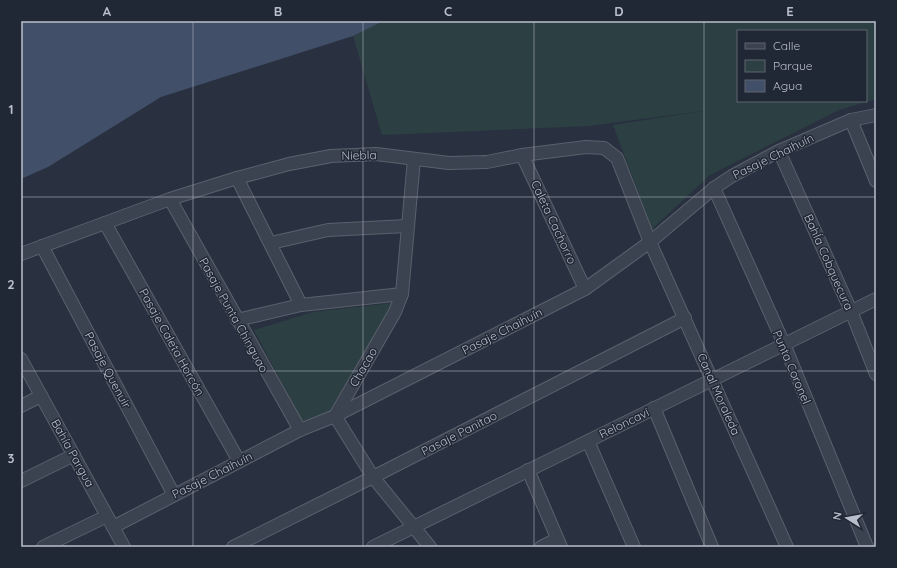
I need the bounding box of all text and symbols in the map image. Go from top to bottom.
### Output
text: A [103,3,112,19]
text: B [274,3,282,19]
text: C [444,3,452,19]
text: D [614,3,624,19]
text: E [786,3,794,19]
legend [737,30,867,102]
text: Calle [773,38,801,53]
text: Parque [773,58,813,73]
text: Agua [773,78,802,93]
text: 1 [8,101,14,117]
street label: Pasaje Chaihuín [730,130,816,182]
street label: Niebla [341,147,377,163]
street label: Caleta Cachorro [528,178,580,266]
street label: BahÍa Cobquecura [801,212,857,312]
street label: Pasaje Punta Chinguao [196,255,272,375]
text: 2 [7,276,15,292]
street label: Pasaje Caleta Horcón [136,286,208,398]
street label: Pasaje Chaihuín [459,304,545,358]
street label: Punta Coronel [770,328,814,406]
street label: Pasaje Quenuir [82,329,135,411]
street label: Chacao [346,345,380,389]
street label: Canal Moraleda [694,351,744,437]
street label: Reloncaví [597,404,652,442]
street label: Pasaje Panitao [419,407,499,459]
street label: Bahía Pargua [48,416,98,490]
street label: Pasaje Chaihuín [169,448,255,502]
text: 3 [8,450,15,466]
north arrow [827,498,867,538]
text: N [830,511,845,521]

